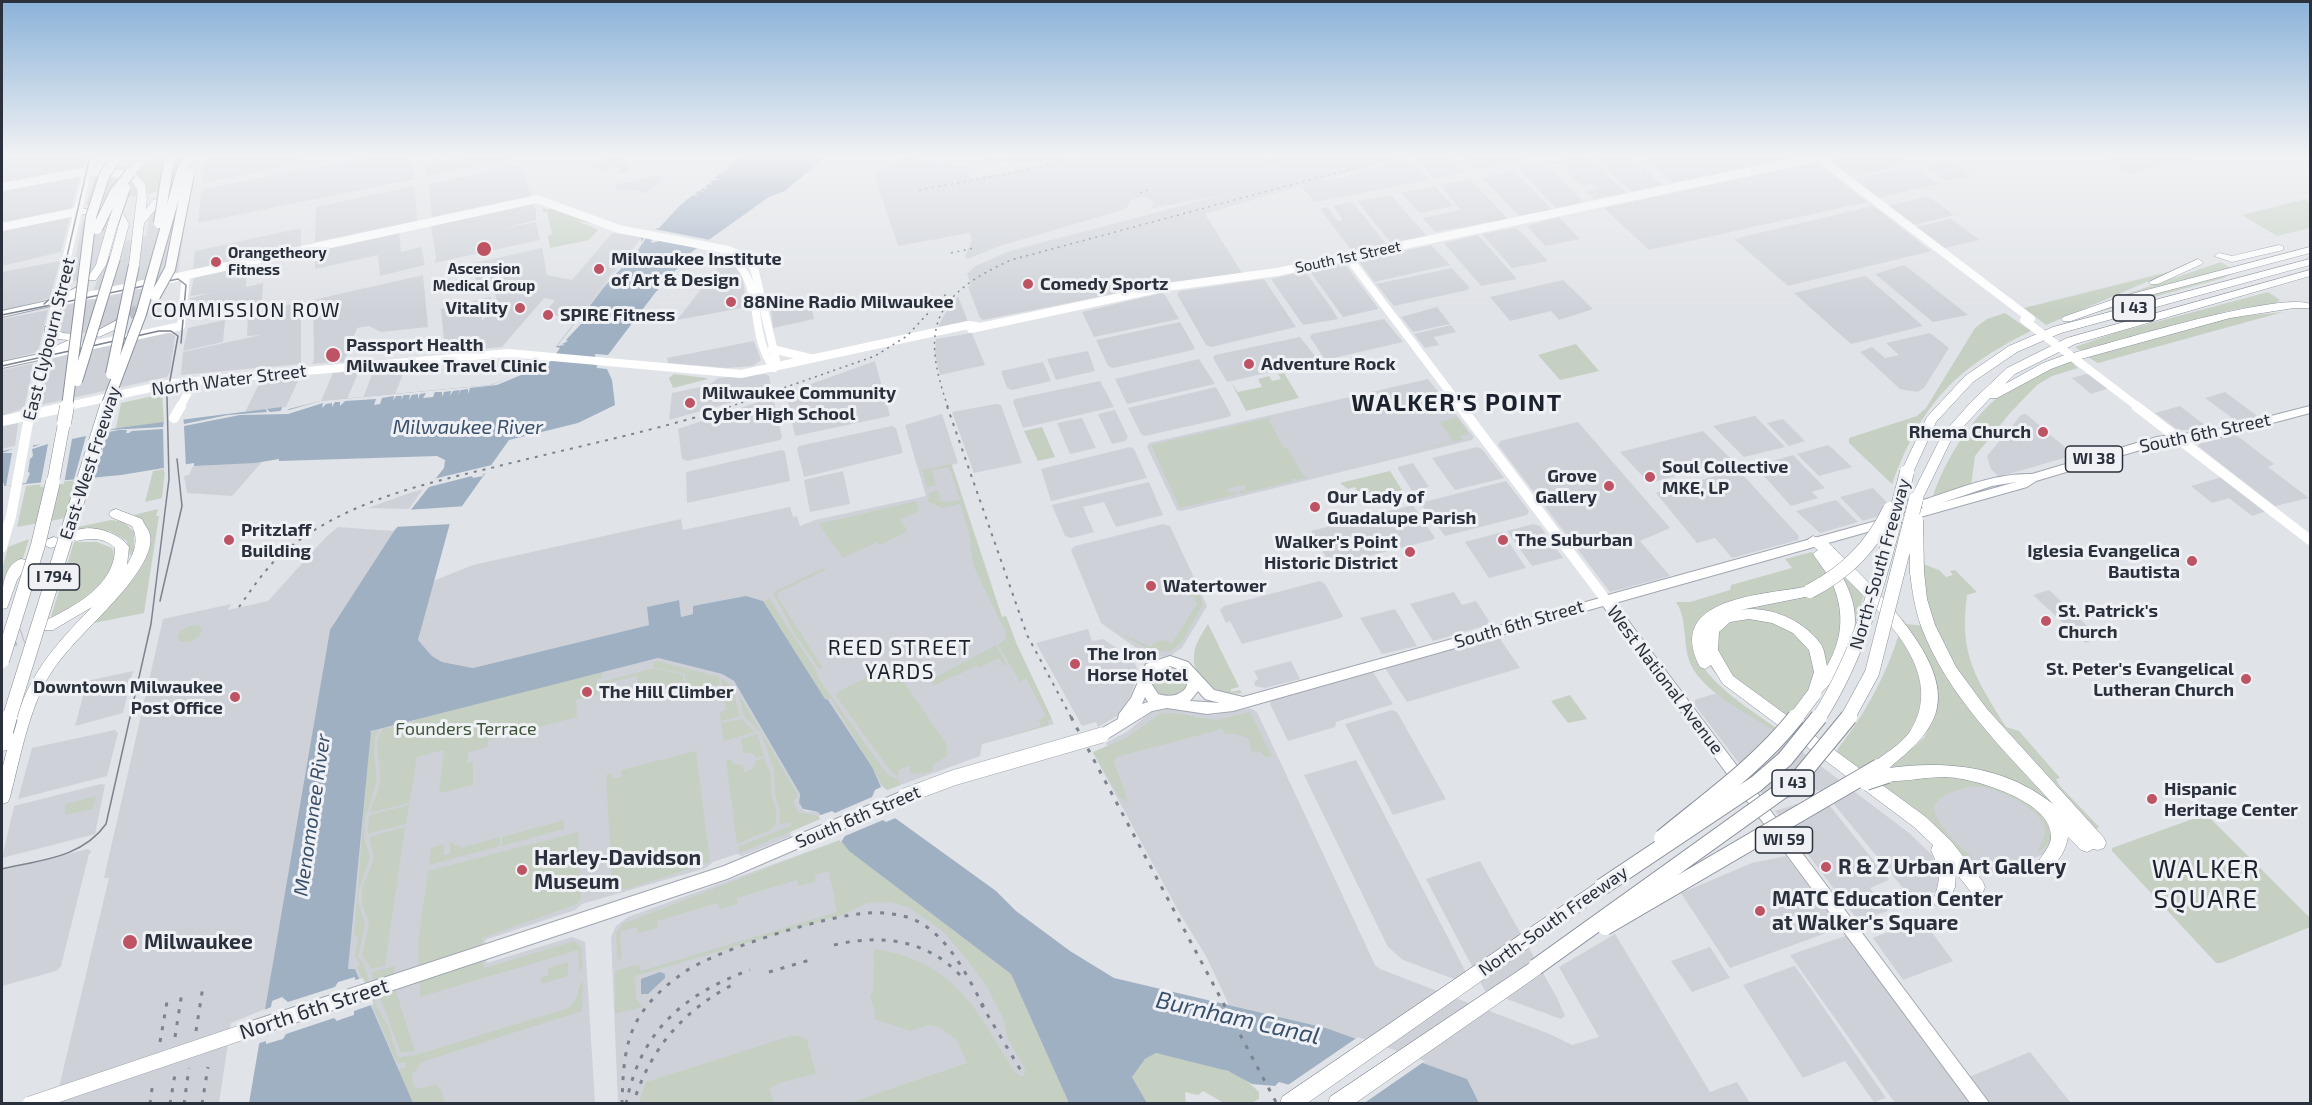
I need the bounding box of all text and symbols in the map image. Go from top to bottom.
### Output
street label: South 1st Street [1294,237,1402,277]
marker: Ascension Medical Group [475,240,493,258]
place label: Orangetheory Fitness [228,244,327,279]
place label: Milwaukee Institute of Art & Design [611,248,782,290]
street label: East Clybourn Street [18,255,80,423]
marker: Orangetheory Fitness [209,255,223,269]
place label: Ascension Medical Group [433,260,535,295]
marker: Milwaukee Institute of Art & Design [592,262,606,276]
place label: Comedy Sportz [1040,273,1169,295]
marker: Comedy Sportz [1021,277,1035,291]
place label: 88Nine Radio Milwaukee [743,291,954,313]
marker: 88Nine Radio Milwaukee [724,295,738,309]
road number: I 43 [2113,295,2155,321]
place label: Vitality [445,297,508,319]
district label: COMMISSION ROW [151,298,341,322]
marker: Vitality [513,301,527,315]
place label: SPIRE Fitness [560,304,675,326]
marker: SPIRE Fitness [541,308,555,322]
place label: Passport Health Milwaukee Travel Clinic [346,334,547,376]
marker: Passport Health Milwaukee Travel Clinic [324,346,342,364]
place label: Adventure Rock [1261,353,1396,375]
marker: Adventure Rock [1242,357,1256,371]
street label: North Water Street [150,360,308,400]
place label: Milwaukee Community Cyber High School [702,382,896,424]
street label: East-West Freeway [55,384,125,542]
district label: WALKER'S POINT [1351,389,1563,417]
marker: Milwaukee Community Cyber High School [683,396,697,410]
street label: South 6th Street [2137,409,2273,457]
water label: Milwaukee River [393,415,543,439]
place label: Rhema Church [1909,421,2031,443]
marker: Rhema Church [2036,425,2050,439]
road number: WI 38 [2066,446,2122,472]
place label: Soul Collective MKE, LP [1662,456,1788,498]
place label: Grove Gallery [1535,465,1597,508]
marker: Soul Collective MKE, LP [1643,470,1657,484]
street label: North-South Freeway [1845,476,1915,652]
marker: Grove Gallery [1602,479,1616,493]
place label: Our Lady of Guadalupe Parish [1327,486,1476,528]
marker: Our Lady of Guadalupe Parish [1308,500,1322,514]
place label: Pritzlaff Building [241,519,311,562]
place label: The Suburban [1515,529,1633,551]
place label: Walker's Point Historic District [1264,531,1398,574]
marker: Pritzlaff Building [222,533,236,547]
marker: The Suburban [1496,533,1510,547]
place label: Iglesia Evangelica Bautista [2027,540,2180,582]
marker: Walker's Point Historic District [1403,545,1417,559]
marker: Iglesia Evangelica Bautista [2185,554,2199,568]
road number: I 794 [28,564,80,590]
place label: Watertower [1163,575,1267,597]
marker: Watertower [1144,579,1158,593]
street label: South 6th Street [1452,595,1586,653]
place label: St. Patrick's Church [2058,600,2158,642]
street label: West National Avenue [1602,601,1728,759]
marker: St. Patrick's Church [2039,614,2053,628]
district label: REED STREET YARDS [828,635,972,685]
place label: The Iron Horse Hotel [1087,643,1188,686]
marker: The Iron Horse Hotel [1068,657,1082,671]
place label: St. Peter's Evangelical Lutheran Church [2046,658,2234,700]
marker: St. Peter's Evangelical Lutheran Church [2239,672,2253,686]
place label: Downtown Milwaukee Post Office [33,676,223,718]
place label: The Hill Climber [599,681,734,703]
marker: The Hill Climber [580,685,594,699]
marker: Downtown Milwaukee Post Office [228,690,242,704]
park label: Founders Terrace [395,718,537,740]
water label: Menomonee River [289,732,335,898]
road number: I 43 [1772,770,1814,796]
place label: Hispanic Heritage Center [2164,778,2298,820]
street label: South 6th Street [792,781,924,853]
marker: Hispanic Heritage Center [2145,792,2159,806]
road number: WI 59 [1756,827,1812,853]
place label: Harley-Davidson Museum [534,845,701,895]
district label: WALKER SQUARE [2152,853,2260,915]
place label: R & Z Urban Art Gallery [1838,854,2066,880]
marker: R & Z Urban Art Gallery [1819,860,1833,874]
street label: North-South Freeway [1474,861,1632,981]
marker: Harley-Davidson Museum [515,863,529,877]
place label: MATC Education Center at Walker's Square [1772,886,2003,936]
marker: MATC Education Center at Walker's Square [1753,904,1767,918]
place label: Milwaukee [144,929,253,955]
marker: Milwaukee [121,933,139,951]
street label: North 6th Street [236,973,392,1045]
water label: Burnham Canal [1153,985,1323,1051]

